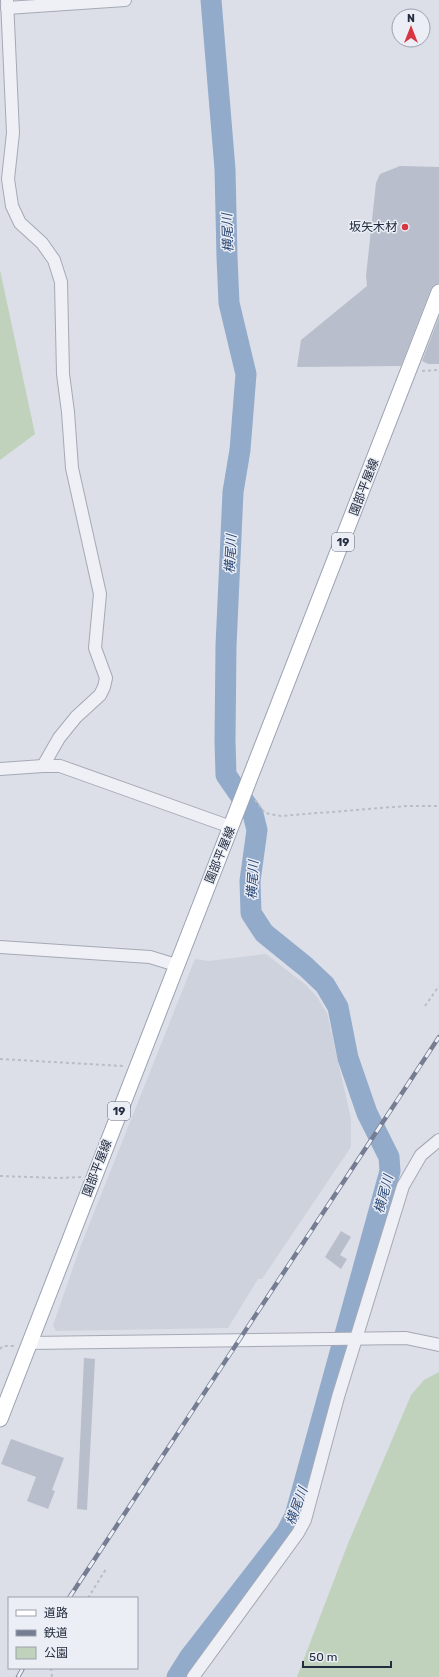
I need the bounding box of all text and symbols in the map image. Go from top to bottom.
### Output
north arrow [391,8,431,48]
text: N [407,12,415,25]
water label: 横尾川 [219,211,236,253]
place label: 坂矢木材 [349,220,397,234]
marker: 坂矢木材 [400,222,410,232]
street label: 園部平屋線 [347,456,381,518]
water label: 横尾川 [222,532,239,574]
road number: 19 [332,533,354,551]
street label: 園部平屋線 [202,825,238,885]
water label: 横尾川 [244,858,261,900]
road number: 19 [108,1102,130,1120]
street label: 園部平屋線 [80,1137,114,1199]
water label: 横尾川 [371,1171,396,1215]
water label: 横尾川 [283,1483,311,1527]
legend [8,1597,138,1669]
text: 道路 [44,1606,68,1620]
text: 鉄道 [44,1626,68,1640]
scale bar [303,1643,391,1669]
text: 公園 [44,1646,68,1660]
text: 50 m [309,1650,337,1664]

